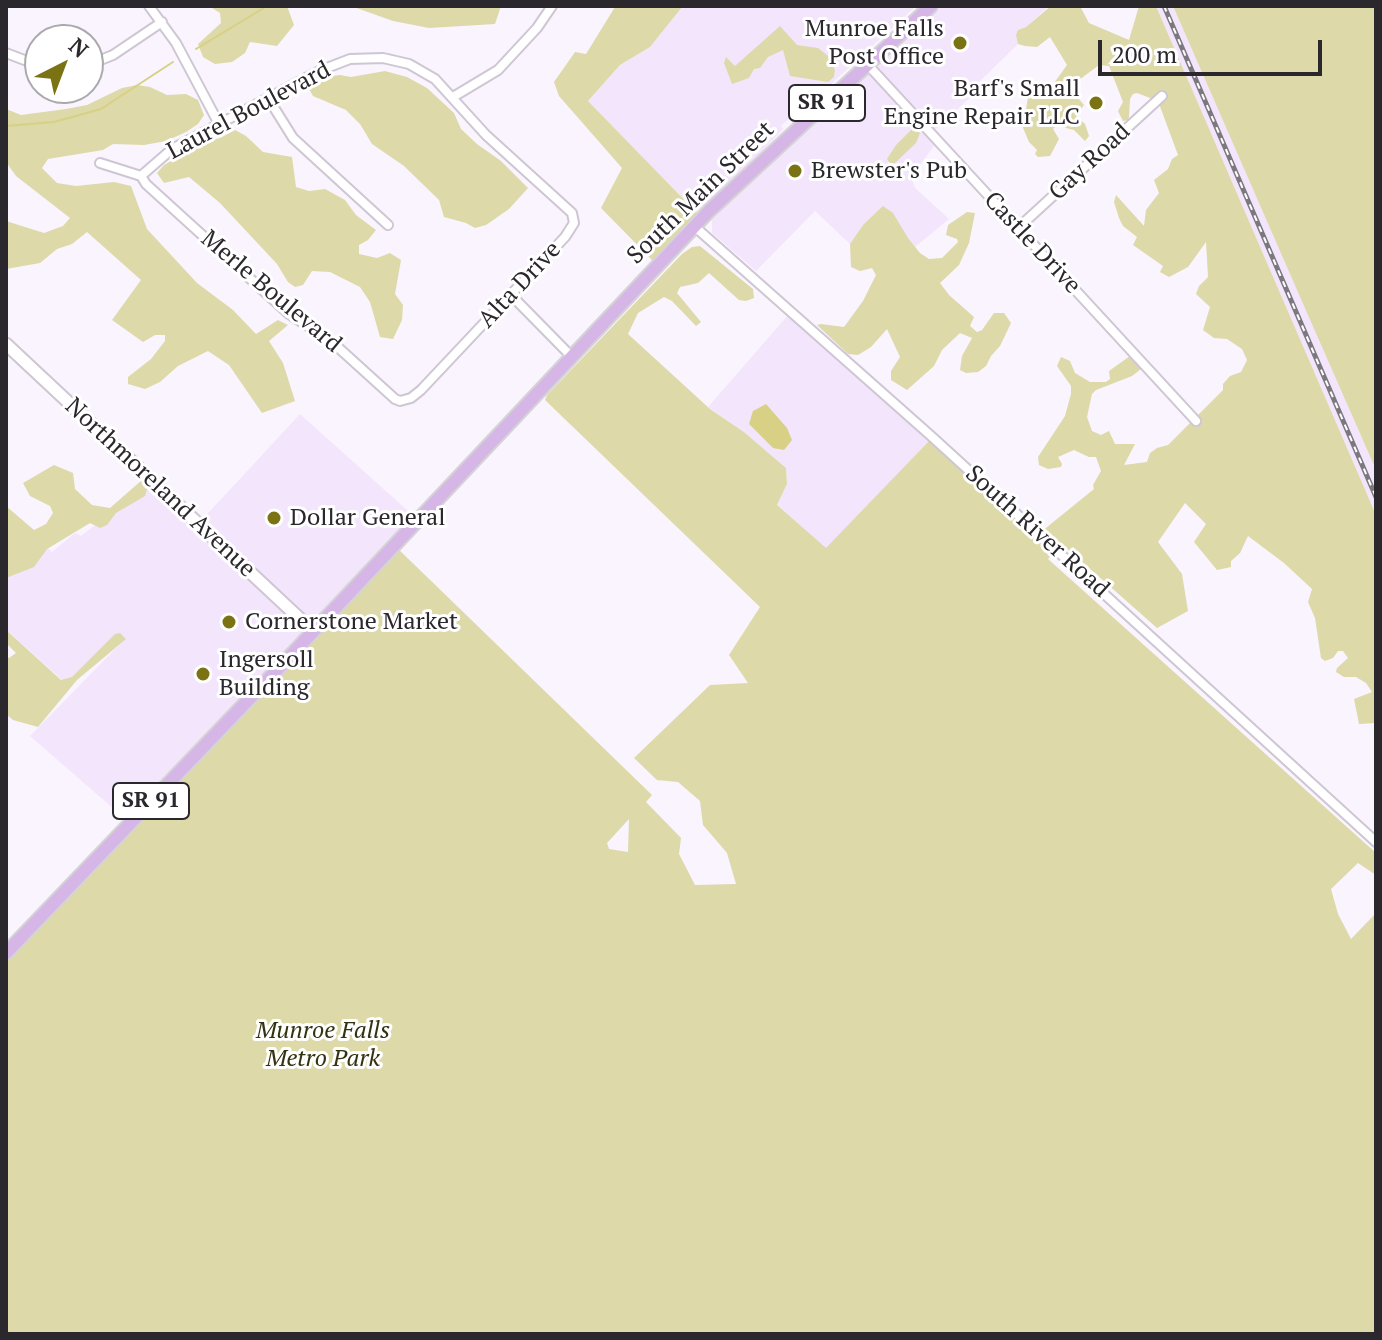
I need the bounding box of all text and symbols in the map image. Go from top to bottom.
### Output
place label: Munroe Falls Post Office [805,15,944,71]
north arrow [24,24,104,104]
scale bar [1102,24,1326,74]
text: N [63,31,95,64]
marker: Munroe Falls Post Office [951,34,969,52]
text: 200 m [1112,38,1177,70]
street label: Laurel Boulevard [162,56,336,166]
place label: Barf's Small Engine Repair LLC [884,75,1080,131]
road number: SR 91 [789,85,865,121]
marker: Barf's Small Engine Repair LLC [1087,94,1105,112]
street label: South Main Street [622,116,780,270]
street label: Gay Road [1044,117,1136,207]
place label: Brewster's Pub [811,157,967,185]
marker: Brewster's Pub [786,162,804,180]
street label: Castle Drive [977,186,1087,300]
street label: Merle Boulevard [195,225,347,359]
street label: Alta Drive [473,236,567,334]
street label: Northmoreland Avenue [59,392,261,584]
street label: South River Road [959,460,1115,604]
place label: Dollar General [290,504,445,532]
marker: Dollar General [265,509,283,527]
place label: Cornerstone Market [245,608,458,636]
marker: Cornerstone Market [220,613,238,631]
place label: Ingersoll Building [219,646,314,702]
marker: Ingersoll Building [194,665,212,683]
road number: SR 91 [113,783,189,819]
park label: Munroe Falls Metro Park [256,1017,390,1073]

